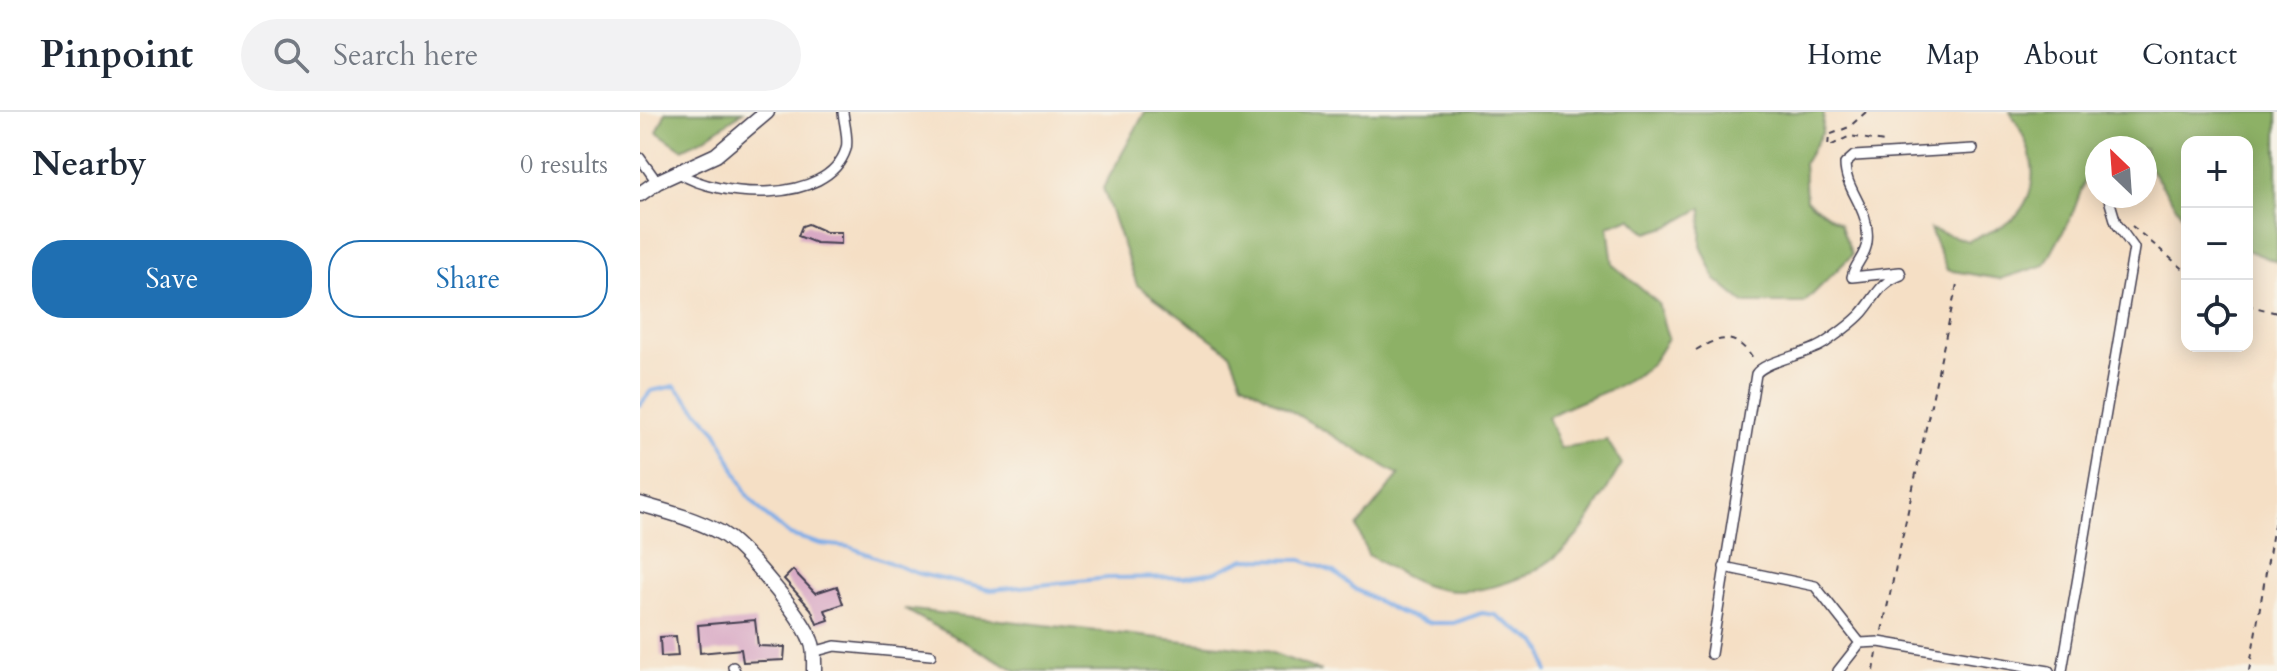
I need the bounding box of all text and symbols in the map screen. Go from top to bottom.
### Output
search box [241,19,801,91]
text: Pinpoint [40,29,193,81]
icon: search [269,33,313,77]
text: Search here [333,35,478,76]
text: Home [1807,36,1882,74]
text: Map [1926,36,1980,74]
text: About [2024,36,2098,74]
text: Contact [2142,36,2237,74]
north arrow [2085,136,2157,208]
map controls [2181,136,2253,352]
button: + [2181,136,2253,208]
text: Nearby [32,141,147,187]
text: 0 results [520,147,608,182]
button: − [2181,208,2253,280]
button: Save [32,240,312,318]
button: Share [328,240,608,318]
button: locate [2181,280,2253,352]

